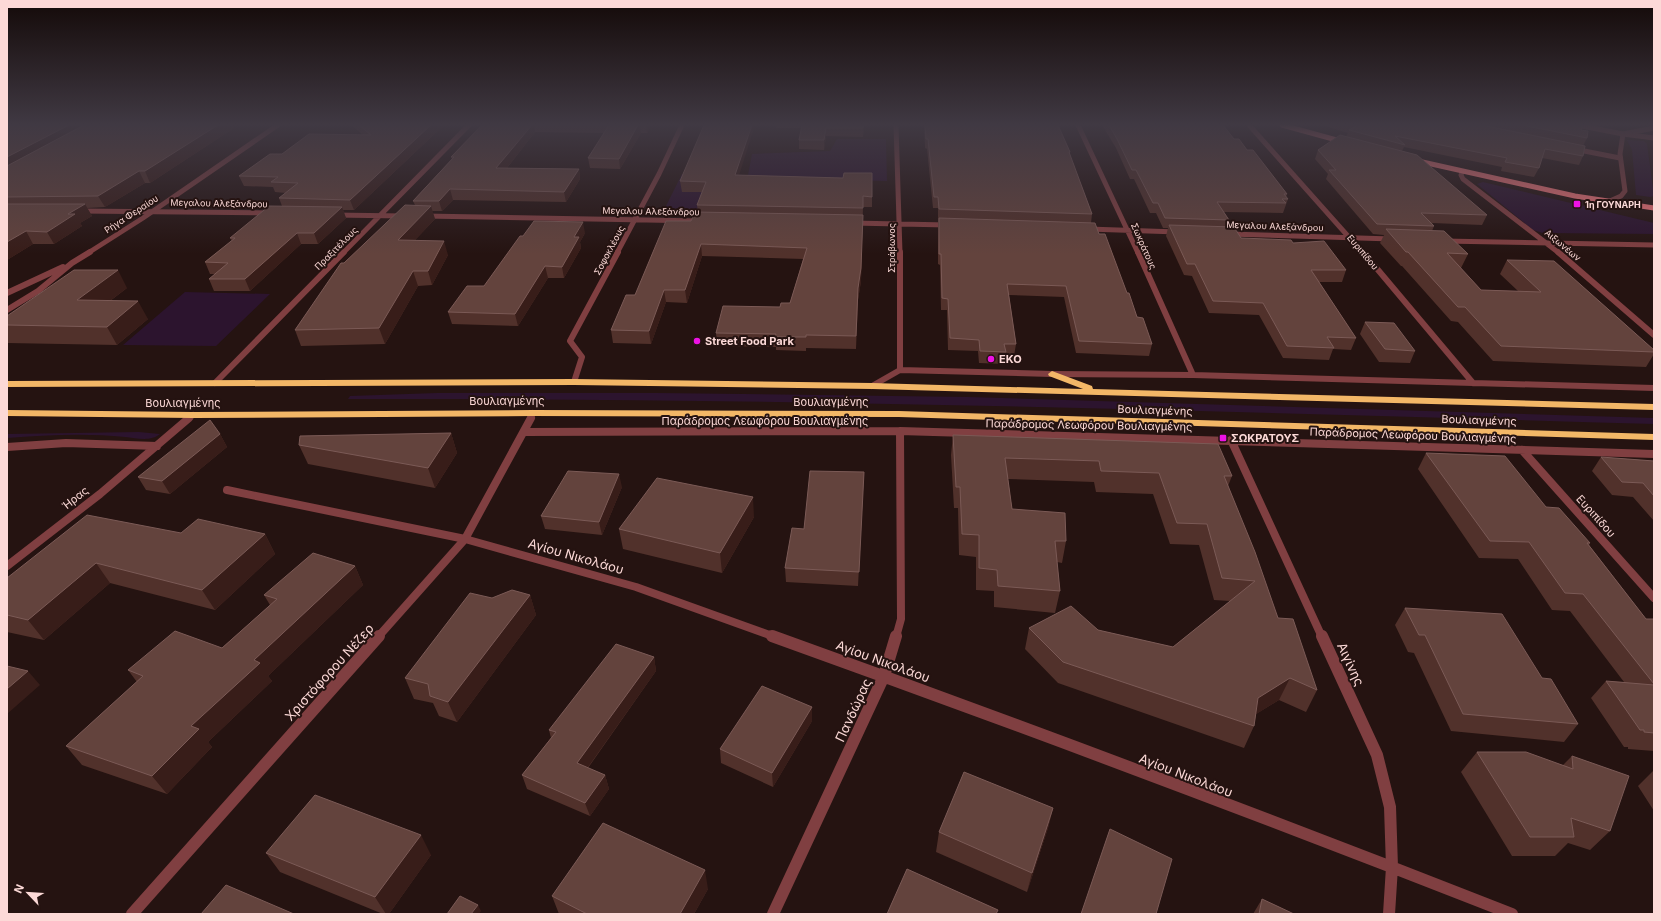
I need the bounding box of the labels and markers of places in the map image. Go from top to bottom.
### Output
marker: 1η ΓΟΥΝΑΡΗ [1572,199,1582,209]
place label: 1η ΓΟΥΝΑΡΗ [1585,199,1641,210]
place label: Street Food Park [705,334,794,348]
marker: Street Food Park [692,336,702,346]
place label: EKO [999,352,1022,366]
marker: EKO [986,354,996,364]
place label: ΣΩΚΡΑΤΟΥΣ [1231,431,1300,445]
marker: ΣΩΚΡΑΤΟΥΣ [1218,433,1228,443]

